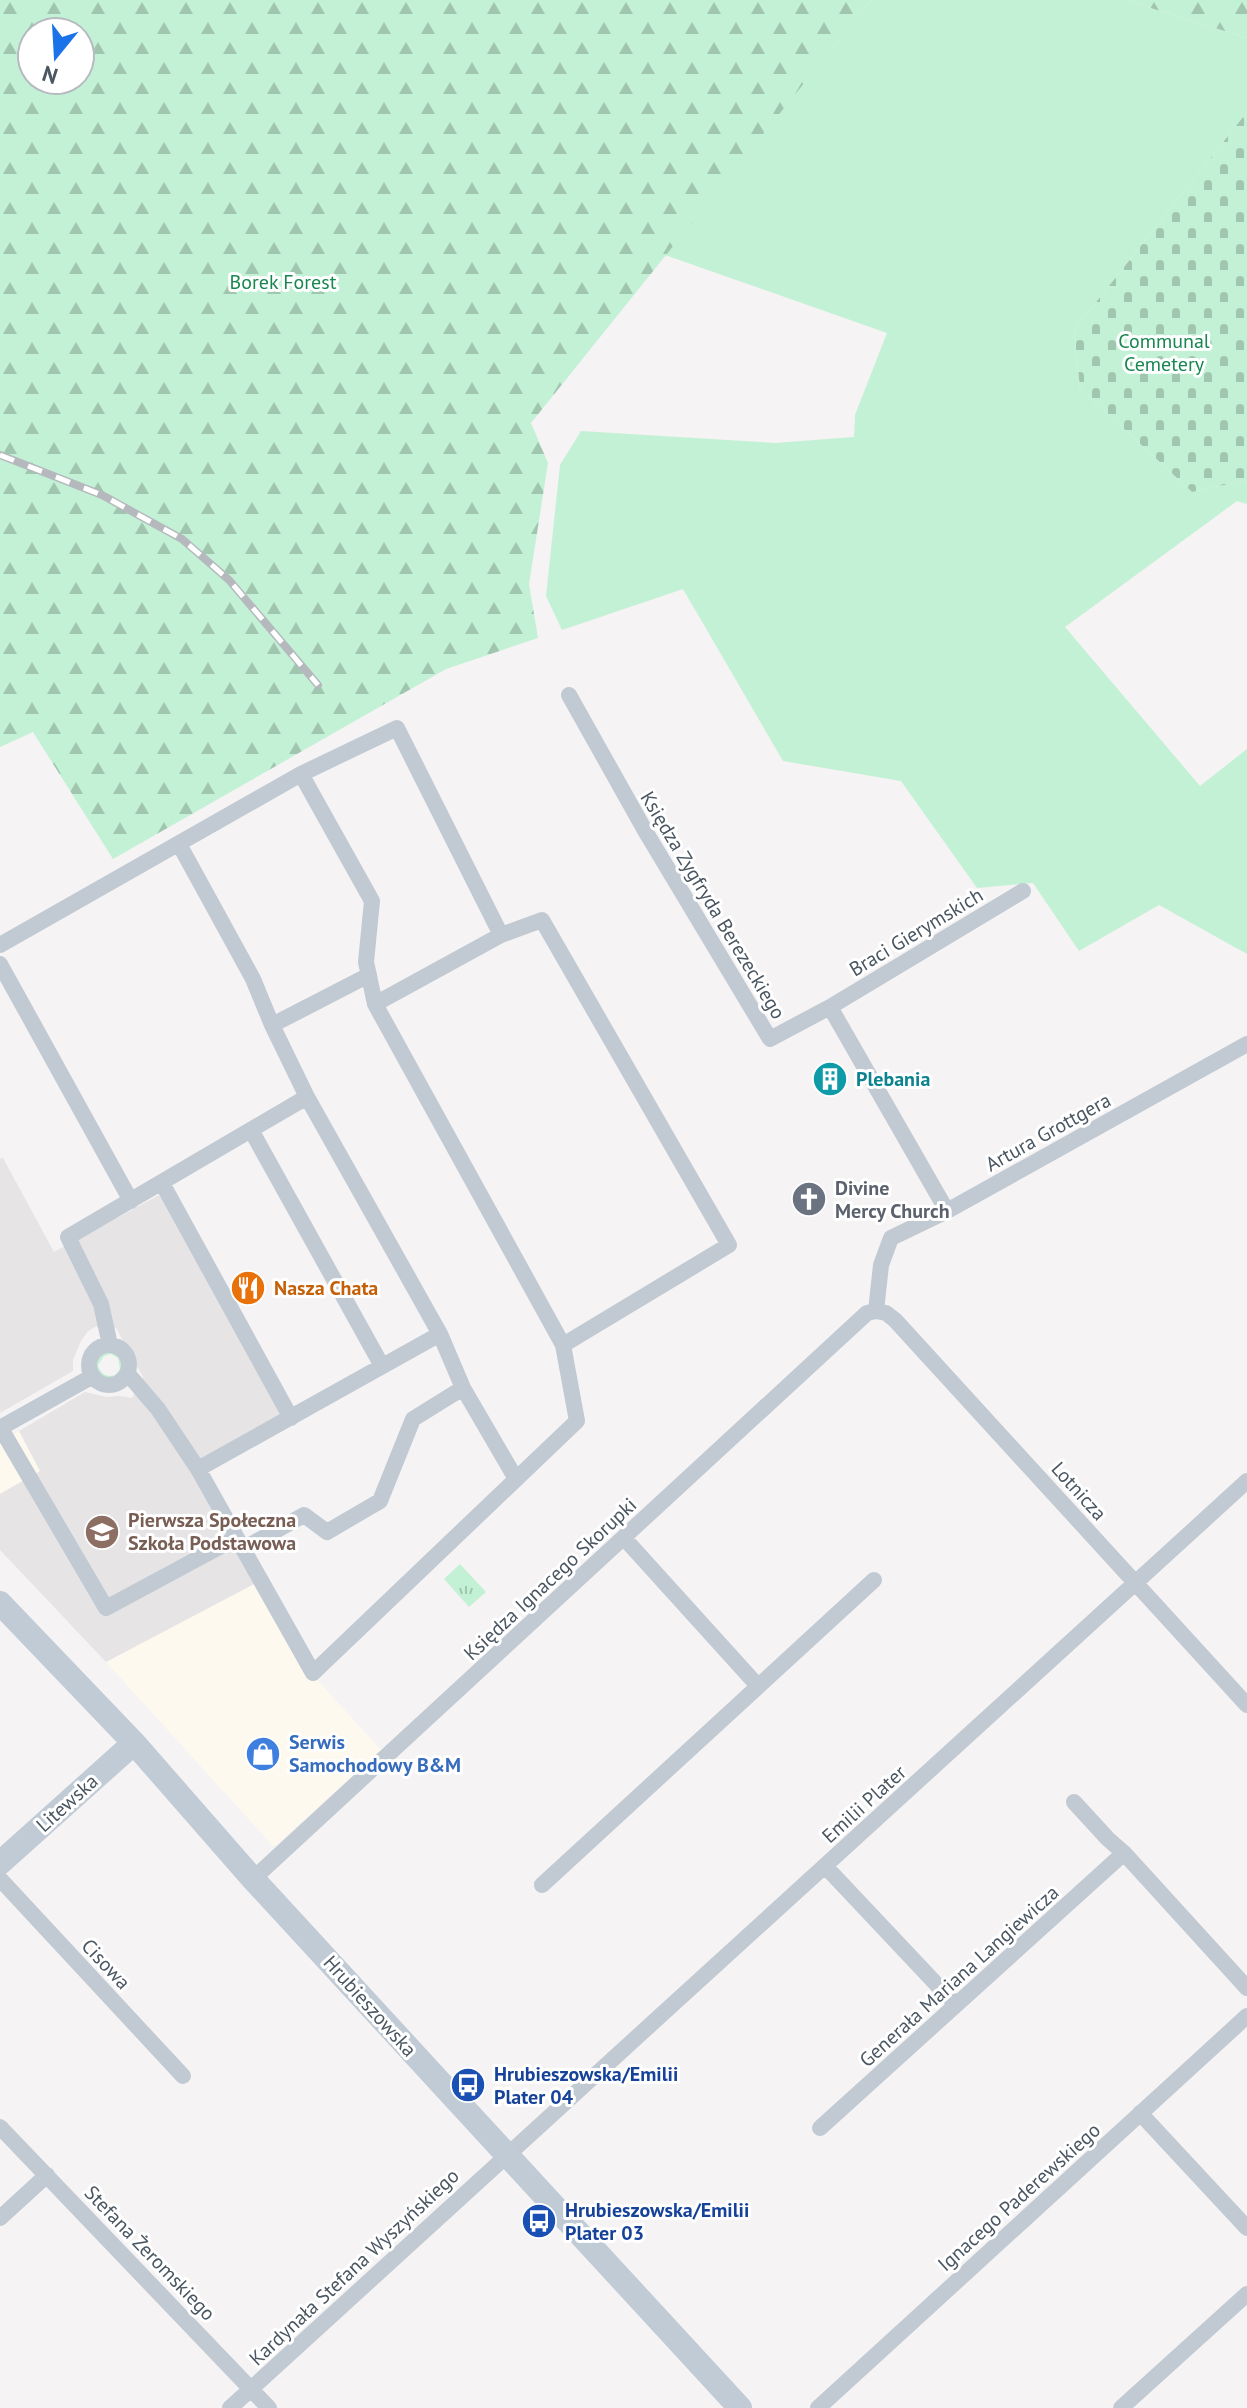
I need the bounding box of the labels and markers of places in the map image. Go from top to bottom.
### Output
building icon: Plebania [811,1060,849,1098]
place label: Plebania [856,1066,930,1092]
place label: Divine Mercy Church [835,1175,950,1224]
church icon: Divine Mercy Church [790,1180,828,1218]
restaurant icon: Nasza Chata [229,1269,267,1307]
place label: Nasza Chata [274,1275,378,1301]
place label: Pierwsza Społeczna Szkoła Podstawowa [128,1507,296,1556]
school or university icon: Pierwsza Społeczna Szkoła Podstawowa [83,1513,121,1551]
place label: Serwis Samochodowy B&M [289,1729,461,1778]
shop icon: Serwis Samochodowy B&M [244,1735,282,1773]
place label: Hrubieszowska/Emilii Plater 04 [494,2061,678,2110]
bus stop icon: Hrubieszowska/Emilii Plater 04 [449,2066,487,2104]
place label: Hrubieszowska/Emilii Plater 03 [565,2197,749,2246]
bus stop icon: Hrubieszowska/Emilii Plater 03 [520,2202,558,2240]

